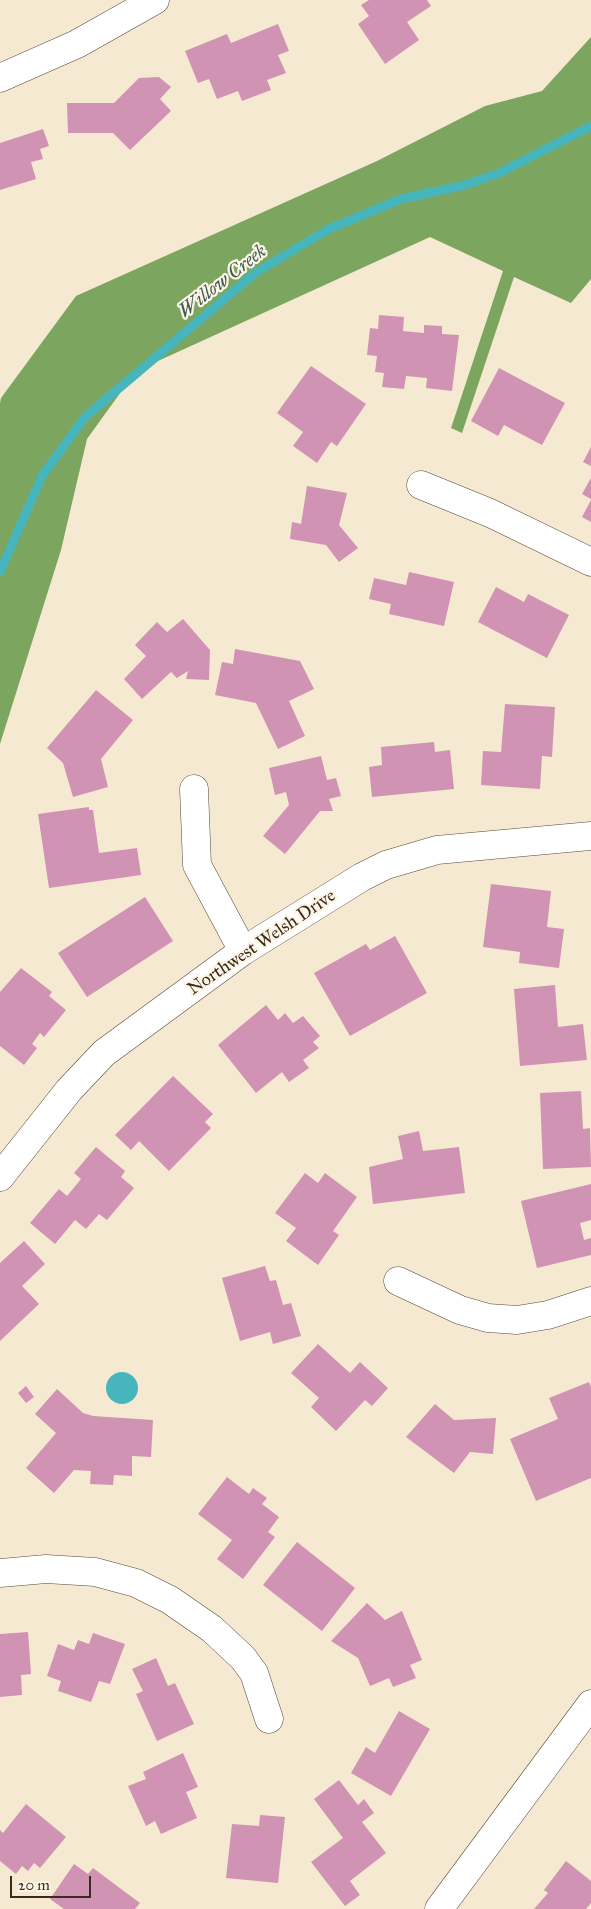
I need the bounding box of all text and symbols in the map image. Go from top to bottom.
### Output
water label: Willow Creek [175,241,271,323]
street label: Northwest Welsh Drive [184,885,340,1001]
scale bar [12,1866,94,1898]
text: 20 m [18,1876,50,1894]

